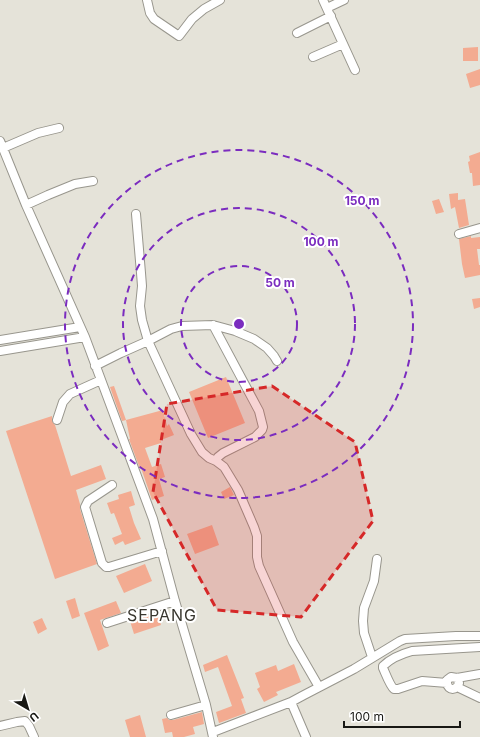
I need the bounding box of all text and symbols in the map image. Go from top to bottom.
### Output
text: 150 m [345,193,379,208]
text: 100 m [303,234,339,249]
text: 50 m [265,275,295,290]
centre of rings [232,317,246,331]
district label: SEPANG [127,605,197,625]
north arrow [8,689,48,729]
scale bar [344,703,460,729]
text: U [27,709,42,725]
text: 100 m [350,709,384,724]

